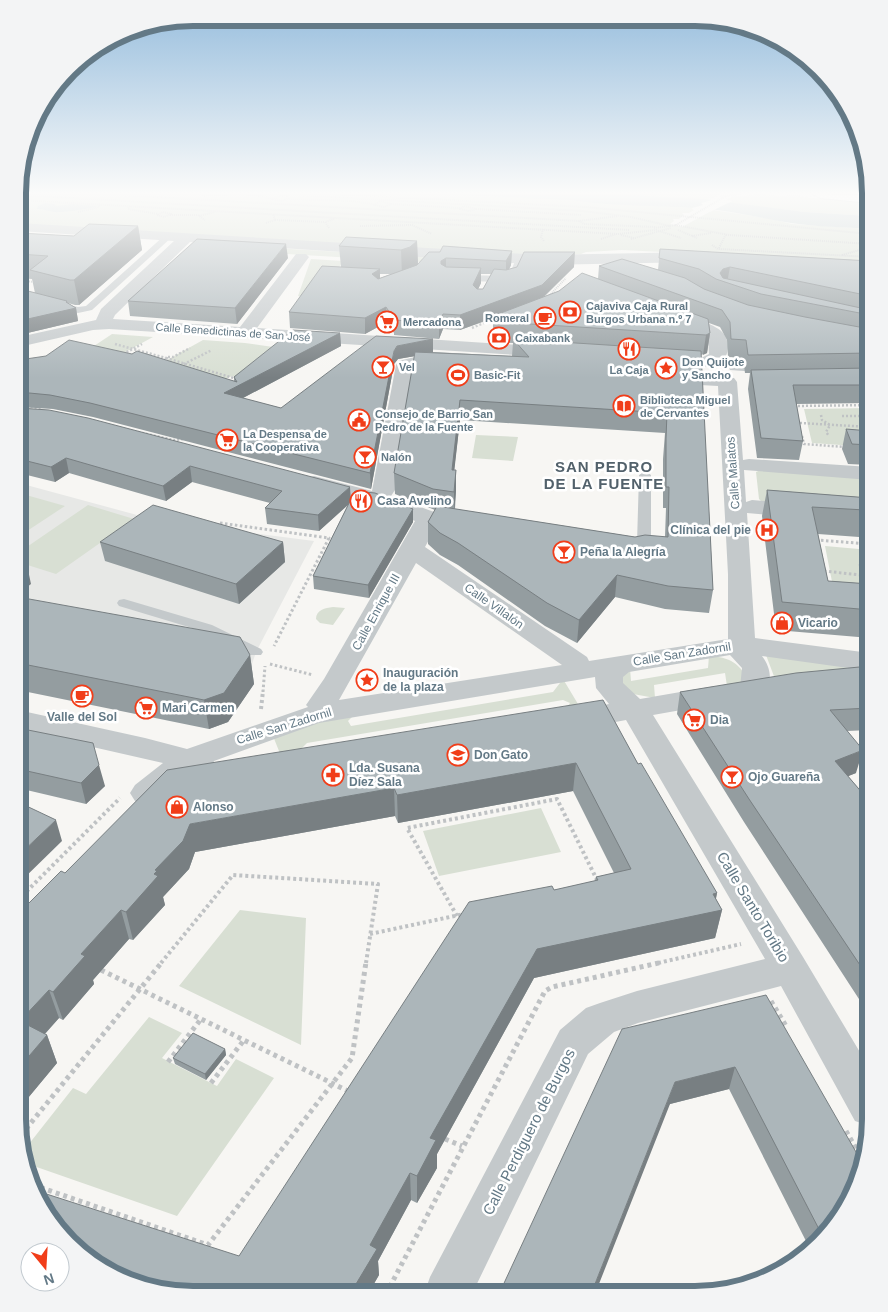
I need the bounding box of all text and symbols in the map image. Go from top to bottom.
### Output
bank icon: Cajaviva Caja Rural Burgos Urbana n.º 7 [558,300,582,324]
place label: Cajaviva Caja Rural Burgos Urbana n.º 7 [586,300,691,325]
cafe icon: Romeral [533,306,557,330]
supermarket icon: Mercadona [375,310,399,334]
place label: Romeral [485,312,529,324]
place label: Mercadona [403,316,462,328]
street label: Calle Benedictinas de San José [155,321,311,343]
bank icon: Caixabank [487,326,511,350]
place label: Caixabank [515,332,571,344]
restaurant icon: La Caja [617,337,641,361]
bar icon: Vel [371,355,395,379]
place icon: Don Quijote y Sancho [654,356,678,380]
place label: Don Quijote y Sancho [682,356,744,381]
place label: Vel [399,361,415,373]
sports icon: Basic-Fit [446,363,470,387]
place label: La Caja [609,364,649,376]
place label: Basic-Fit [474,369,521,381]
library icon: Biblioteca Miguel de Cervantes [612,394,636,418]
place label: Biblioteca Miguel de Cervantes [640,394,730,419]
public building icon: Consejo de Barrio San Pedro de la Fuente [347,408,371,432]
place label: Consejo de Barrio San Pedro de la Fuente [375,408,493,433]
supermarket icon: La Despensa de la Cooperativa [215,428,239,452]
place label: La Despensa de la Cooperativa [243,428,327,453]
street label: Calle Malatos [723,436,743,510]
bar icon: Nalón [353,445,377,469]
place label: Nalón [381,451,412,463]
district label: SAN PEDRO DE LA FUENTE [544,458,664,492]
restaurant icon: Casa Avelino [349,489,373,513]
place label: Casa Avelino [377,494,451,508]
hospital icon: Clínica del pie [755,518,779,542]
place label: Clínica del pie [670,523,751,537]
bar icon: Peña la Alegría [552,540,576,564]
place label: Peña la Alegría [580,545,666,559]
street label: Calle Enrique III [349,571,403,653]
street label: Calle Villalón [462,580,526,632]
shop icon: Vicario [770,611,794,635]
place label: Vicario [798,616,838,630]
street label: Calle San Zadornil [632,639,732,669]
place label: Inauguración de la plaza [383,666,458,694]
place icon: Inauguración de la plaza [355,668,379,692]
cafe icon: Valle del Sol [70,684,94,708]
supermarket icon: Mari Carmen [134,696,158,720]
place label: Mari Carmen [162,701,235,715]
street label: Calle San Zadornil [235,705,333,747]
supermarket icon: Dia [682,708,706,732]
place label: Valle del Sol [47,710,117,724]
place label: Dia [710,713,729,727]
school or university icon: Don Gato [446,743,470,767]
place label: Don Gato [474,748,528,762]
place label: Lda. Susana Díez Sala [349,761,420,789]
pharmacy icon: Lda. Susana Díez Sala [321,763,345,787]
bar icon: Ojo Guareña [720,765,744,789]
place label: Ojo Guareña [748,770,820,784]
shop icon: Alonso [165,795,189,819]
place label: Alonso [193,800,234,814]
street label: Calle Santo Toribio [714,849,793,965]
street label: Calle Perdiguero de Burgos [479,1046,578,1218]
north arrow [20,1242,70,1292]
text: N [42,1270,56,1289]

